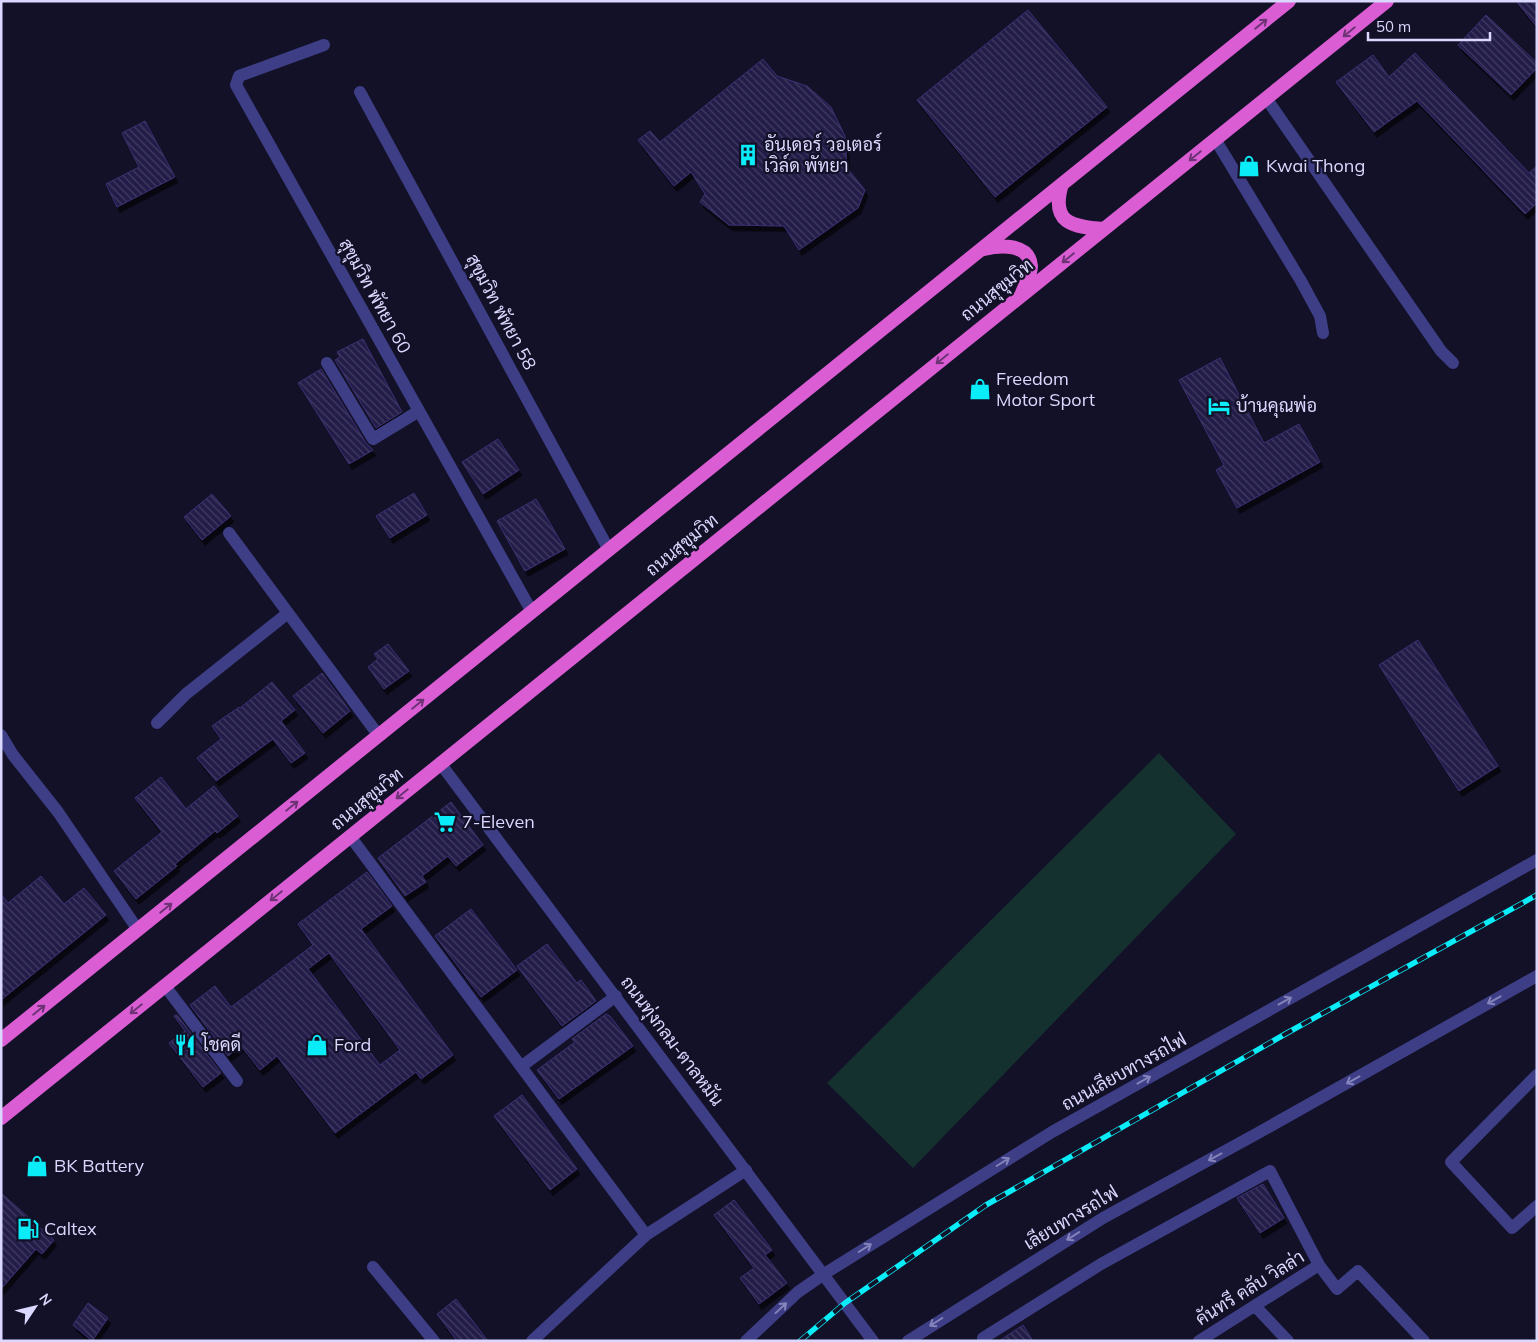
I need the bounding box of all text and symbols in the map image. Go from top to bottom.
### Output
scale bar [1368,10,1490,42]
text: 50 m [1376,17,1411,36]
one-way arrow [1254,18,1267,29]
one-way arrow [1342,26,1355,37]
place label: อันเดอร์ วอเตอร์ เวิล์ด พัทยา [764,132,882,177]
building icon: อันเดอร์ วอเตอร์ เวิล์ด พัทยา [735,142,761,168]
one-way arrow [1188,150,1201,161]
shop icon: Kwai Thong [1236,153,1262,179]
place label: Kwai Thong [1266,154,1365,177]
street label: สุขุมวิท พัทยา 60 [333,234,417,358]
street label: สุขุมวิท พัทยา 58 [460,250,542,374]
one-way arrow [1062,252,1075,263]
street label: ถนนสุขุมวิท [956,253,1038,327]
one-way arrow [935,354,948,365]
place label: Freedom Motor Sport [996,367,1095,411]
shop icon: Freedom Motor Sport [967,376,993,402]
hotel icon: บ้านคุณพ่อ [1206,393,1232,419]
place label: บ้านคุณพ่อ [1236,394,1317,418]
street label: ถนนสุขุมวิท [641,508,723,582]
one-way arrow [412,698,425,709]
street label: ถนนสุขุมวิท [326,762,408,836]
one-way arrow [396,788,409,799]
one-way arrow [285,800,298,811]
supermarket icon: 7-Eleven [432,809,458,835]
place label: 7-Eleven [462,810,535,833]
one-way arrow [270,890,283,901]
one-way arrow [159,902,172,913]
street label: ถนนทุ่งกลม-ตาลหมัน [615,971,729,1111]
one-way arrow [1487,995,1502,1005]
one-way arrow [1278,996,1293,1006]
one-way arrow [130,1003,143,1014]
one-way arrow [32,1004,45,1015]
street label: ถนนเลียบทางรถไฟ [1057,1027,1190,1115]
restaurant icon: โชคดี [172,1032,198,1058]
place label: โชคดี [201,1032,241,1056]
shop icon: Ford [304,1032,330,1058]
place label: Ford [334,1033,371,1056]
one-way arrow [1136,1075,1150,1085]
one-way arrow [1346,1075,1360,1085]
one-way arrow [1208,1152,1223,1162]
shop icon: BK Battery [24,1153,50,1179]
place label: BK Battery [54,1154,145,1177]
one-way arrow [996,1157,1010,1167]
street label: เลียบทางรถไฟ [1019,1180,1122,1255]
fuel station icon: Caltex [15,1216,41,1242]
place label: Caltex [44,1217,97,1240]
one-way arrow [1067,1231,1081,1241]
one-way arrow [858,1243,872,1253]
street label: คันทรี คลับ วิลล่า [1191,1244,1308,1330]
north arrow [10,1282,60,1332]
text: N [35,1290,56,1309]
one-way arrow [775,1302,788,1314]
one-way arrow [929,1318,943,1328]

